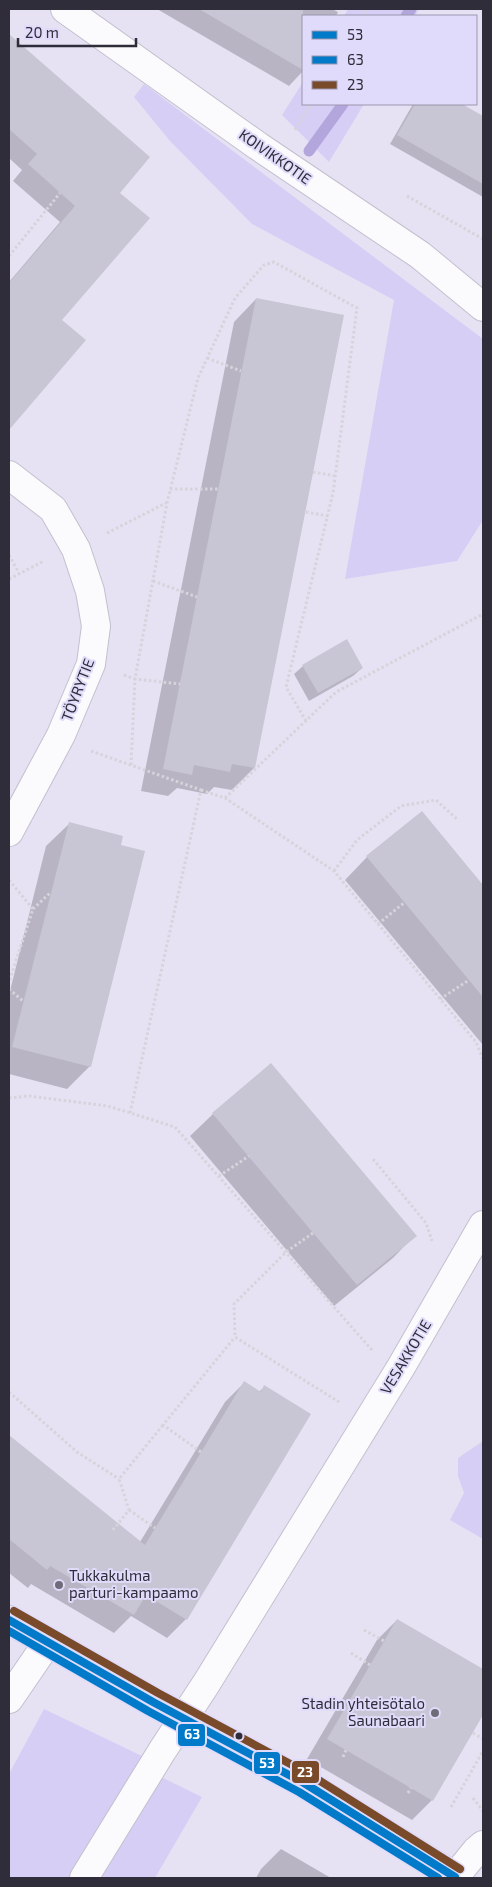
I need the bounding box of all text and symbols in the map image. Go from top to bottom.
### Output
scale bar [18,15,135,47]
legend [302,15,477,105]
text: 20 m [25,23,59,41]
text: 53 [347,25,363,43]
text: 63 [347,50,364,68]
text: 23 [347,75,364,93]
street label: KOIVIKKOTIE [236,125,315,188]
street label: TÖYRYTIE [57,656,97,723]
street label: VESAKKOTIE [376,1316,434,1397]
place label: Tukkakulma parturi-kampaamo [69,1566,199,1601]
marker: Tukkakulma parturi-kampaamo [53,1579,65,1591]
place label: Stadin yhteisötalo Saunabaari [301,1694,425,1729]
marker: Stadin yhteisötalo Saunabaari [429,1707,441,1719]
line badge: 63 [177,1723,206,1747]
text: 63 [184,1725,200,1742]
unlabelled marker [234,1731,244,1741]
line badge: 53 [253,1751,281,1775]
text: 53 [259,1754,275,1771]
line badge: 23 [291,1760,320,1784]
text: 23 [297,1763,313,1780]

